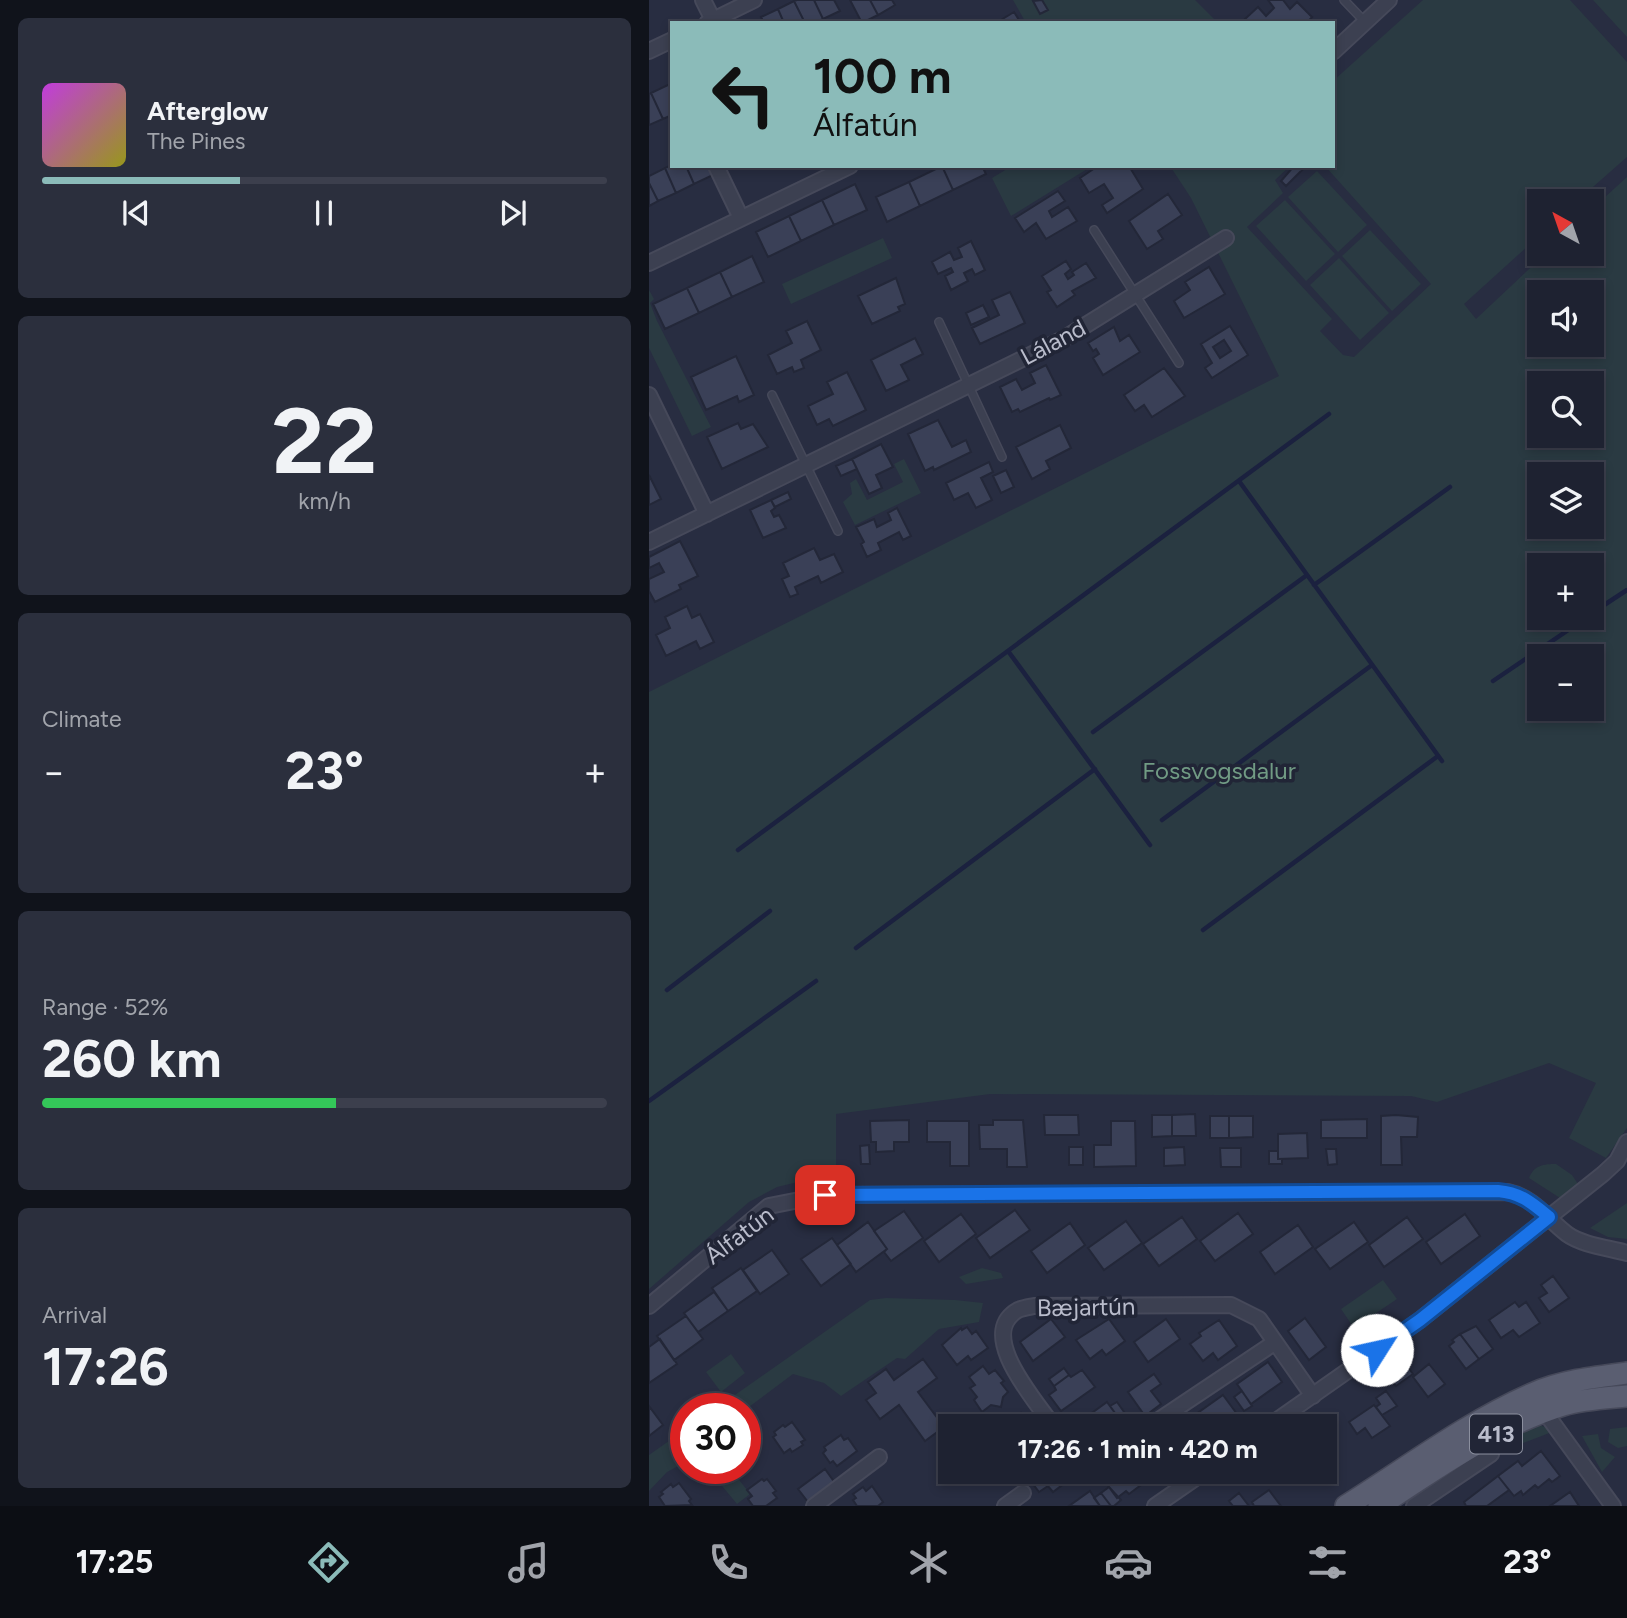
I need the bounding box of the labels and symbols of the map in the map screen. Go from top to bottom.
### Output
north arrow [1527,189,1605,266]
street label: Láland [1015,313,1091,371]
park label: Fossvogsdalur [1142,756,1296,785]
pin [795,1165,855,1225]
street label: Álfatún [699,1200,779,1270]
street label: Bæjartún [1037,1292,1135,1322]
position arrow [1340,1313,1414,1387]
speed limit sign: 30 [670,1393,761,1484]
road number: 413 [1470,1414,1522,1454]

